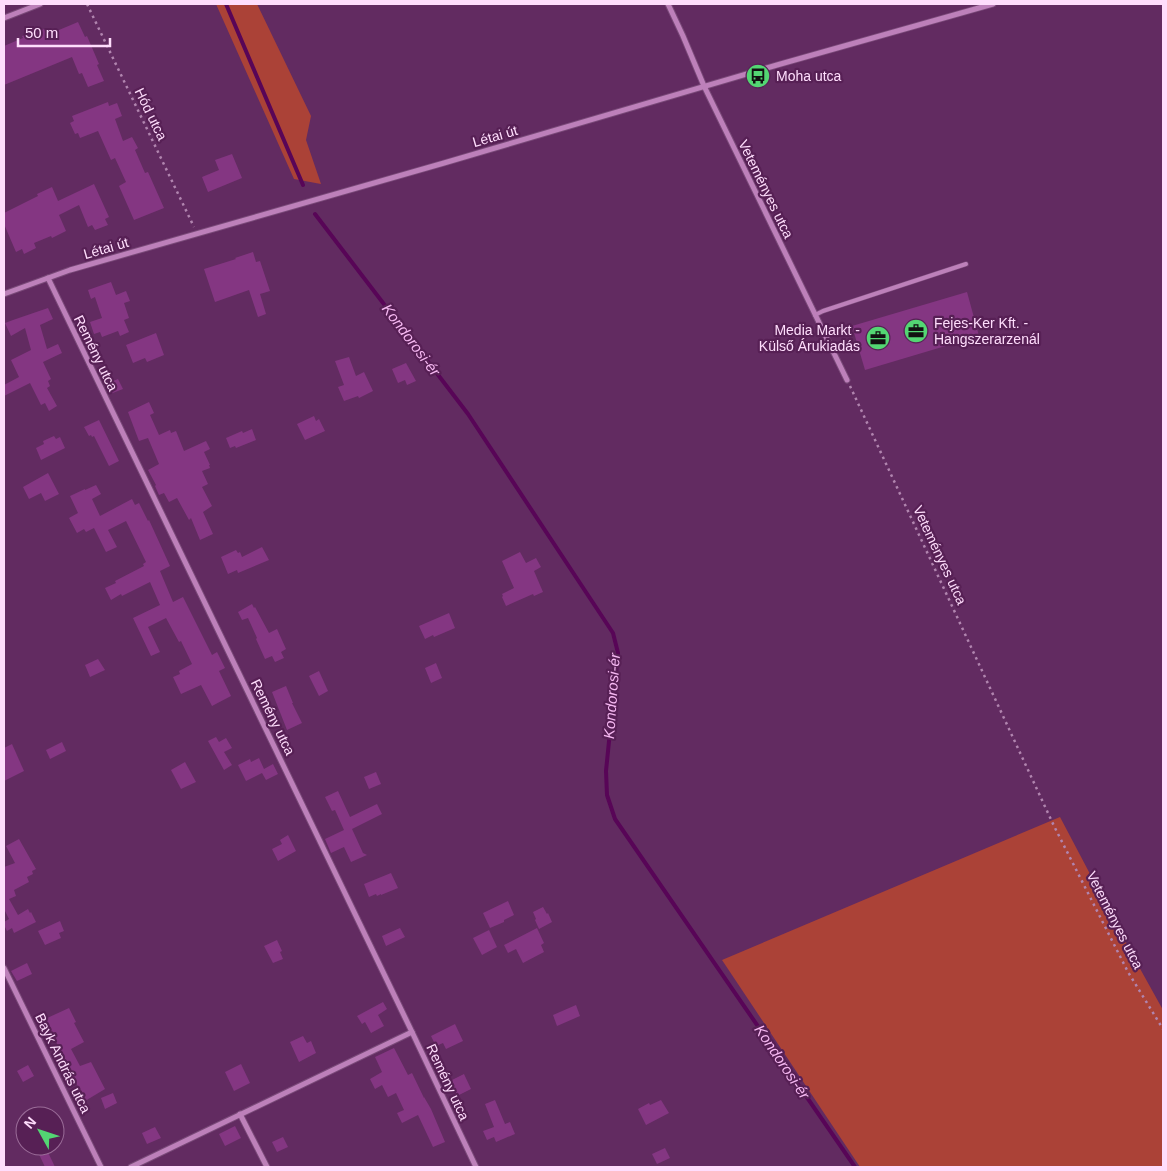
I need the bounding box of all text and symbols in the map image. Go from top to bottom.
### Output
scale bar [18,15,110,47]
text: 50 m [25,24,58,41]
bus stop icon: Moha utca [745,63,771,89]
place label: Moha utca [776,68,842,84]
street label: Hód utca [132,85,171,143]
street label: Létai út [471,122,519,150]
street label: Veteményes utca [735,137,797,241]
street label: Létai út [82,234,130,262]
water label: Kondorosi-ér [379,300,445,380]
street label: Remény utca [71,312,121,394]
place label: Fejes-Ker Kft. - Hangszerarzenál [934,315,1040,347]
office icon: Fejes-Ker Kft. - Hangszerarzenál [903,318,929,344]
place label: Media Markt - Külső Árukiadás [759,322,860,354]
office icon: Media Markt - Külső Árukiadás [865,325,891,351]
street label: Veteményes utca [910,503,970,607]
water label: Kondorosi-ér [600,652,623,739]
street label: Remény utca [248,676,298,758]
street label: Veteményes utca [1083,869,1147,972]
street label: Bayk András utca [32,1011,94,1116]
water label: Kondorosi-ér [751,1021,814,1103]
street label: Remény utca [423,1041,473,1123]
north arrow [15,1106,65,1156]
text: N [21,1114,39,1132]

